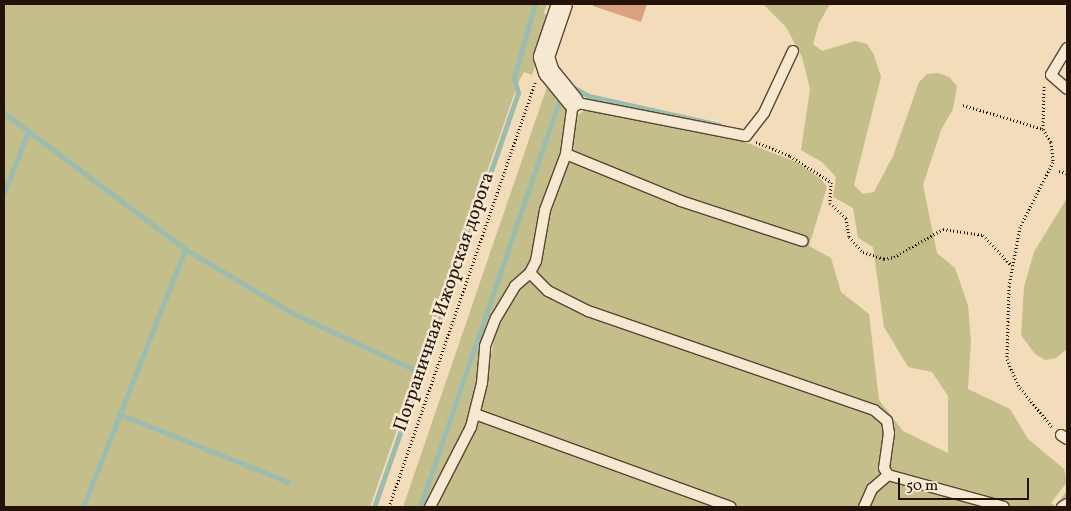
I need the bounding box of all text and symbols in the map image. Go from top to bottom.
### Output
street label: Пограничная Ижорская дорога [390,169,500,435]
scale bar [901,468,1032,500]
text: 50 m [906,476,938,497]

